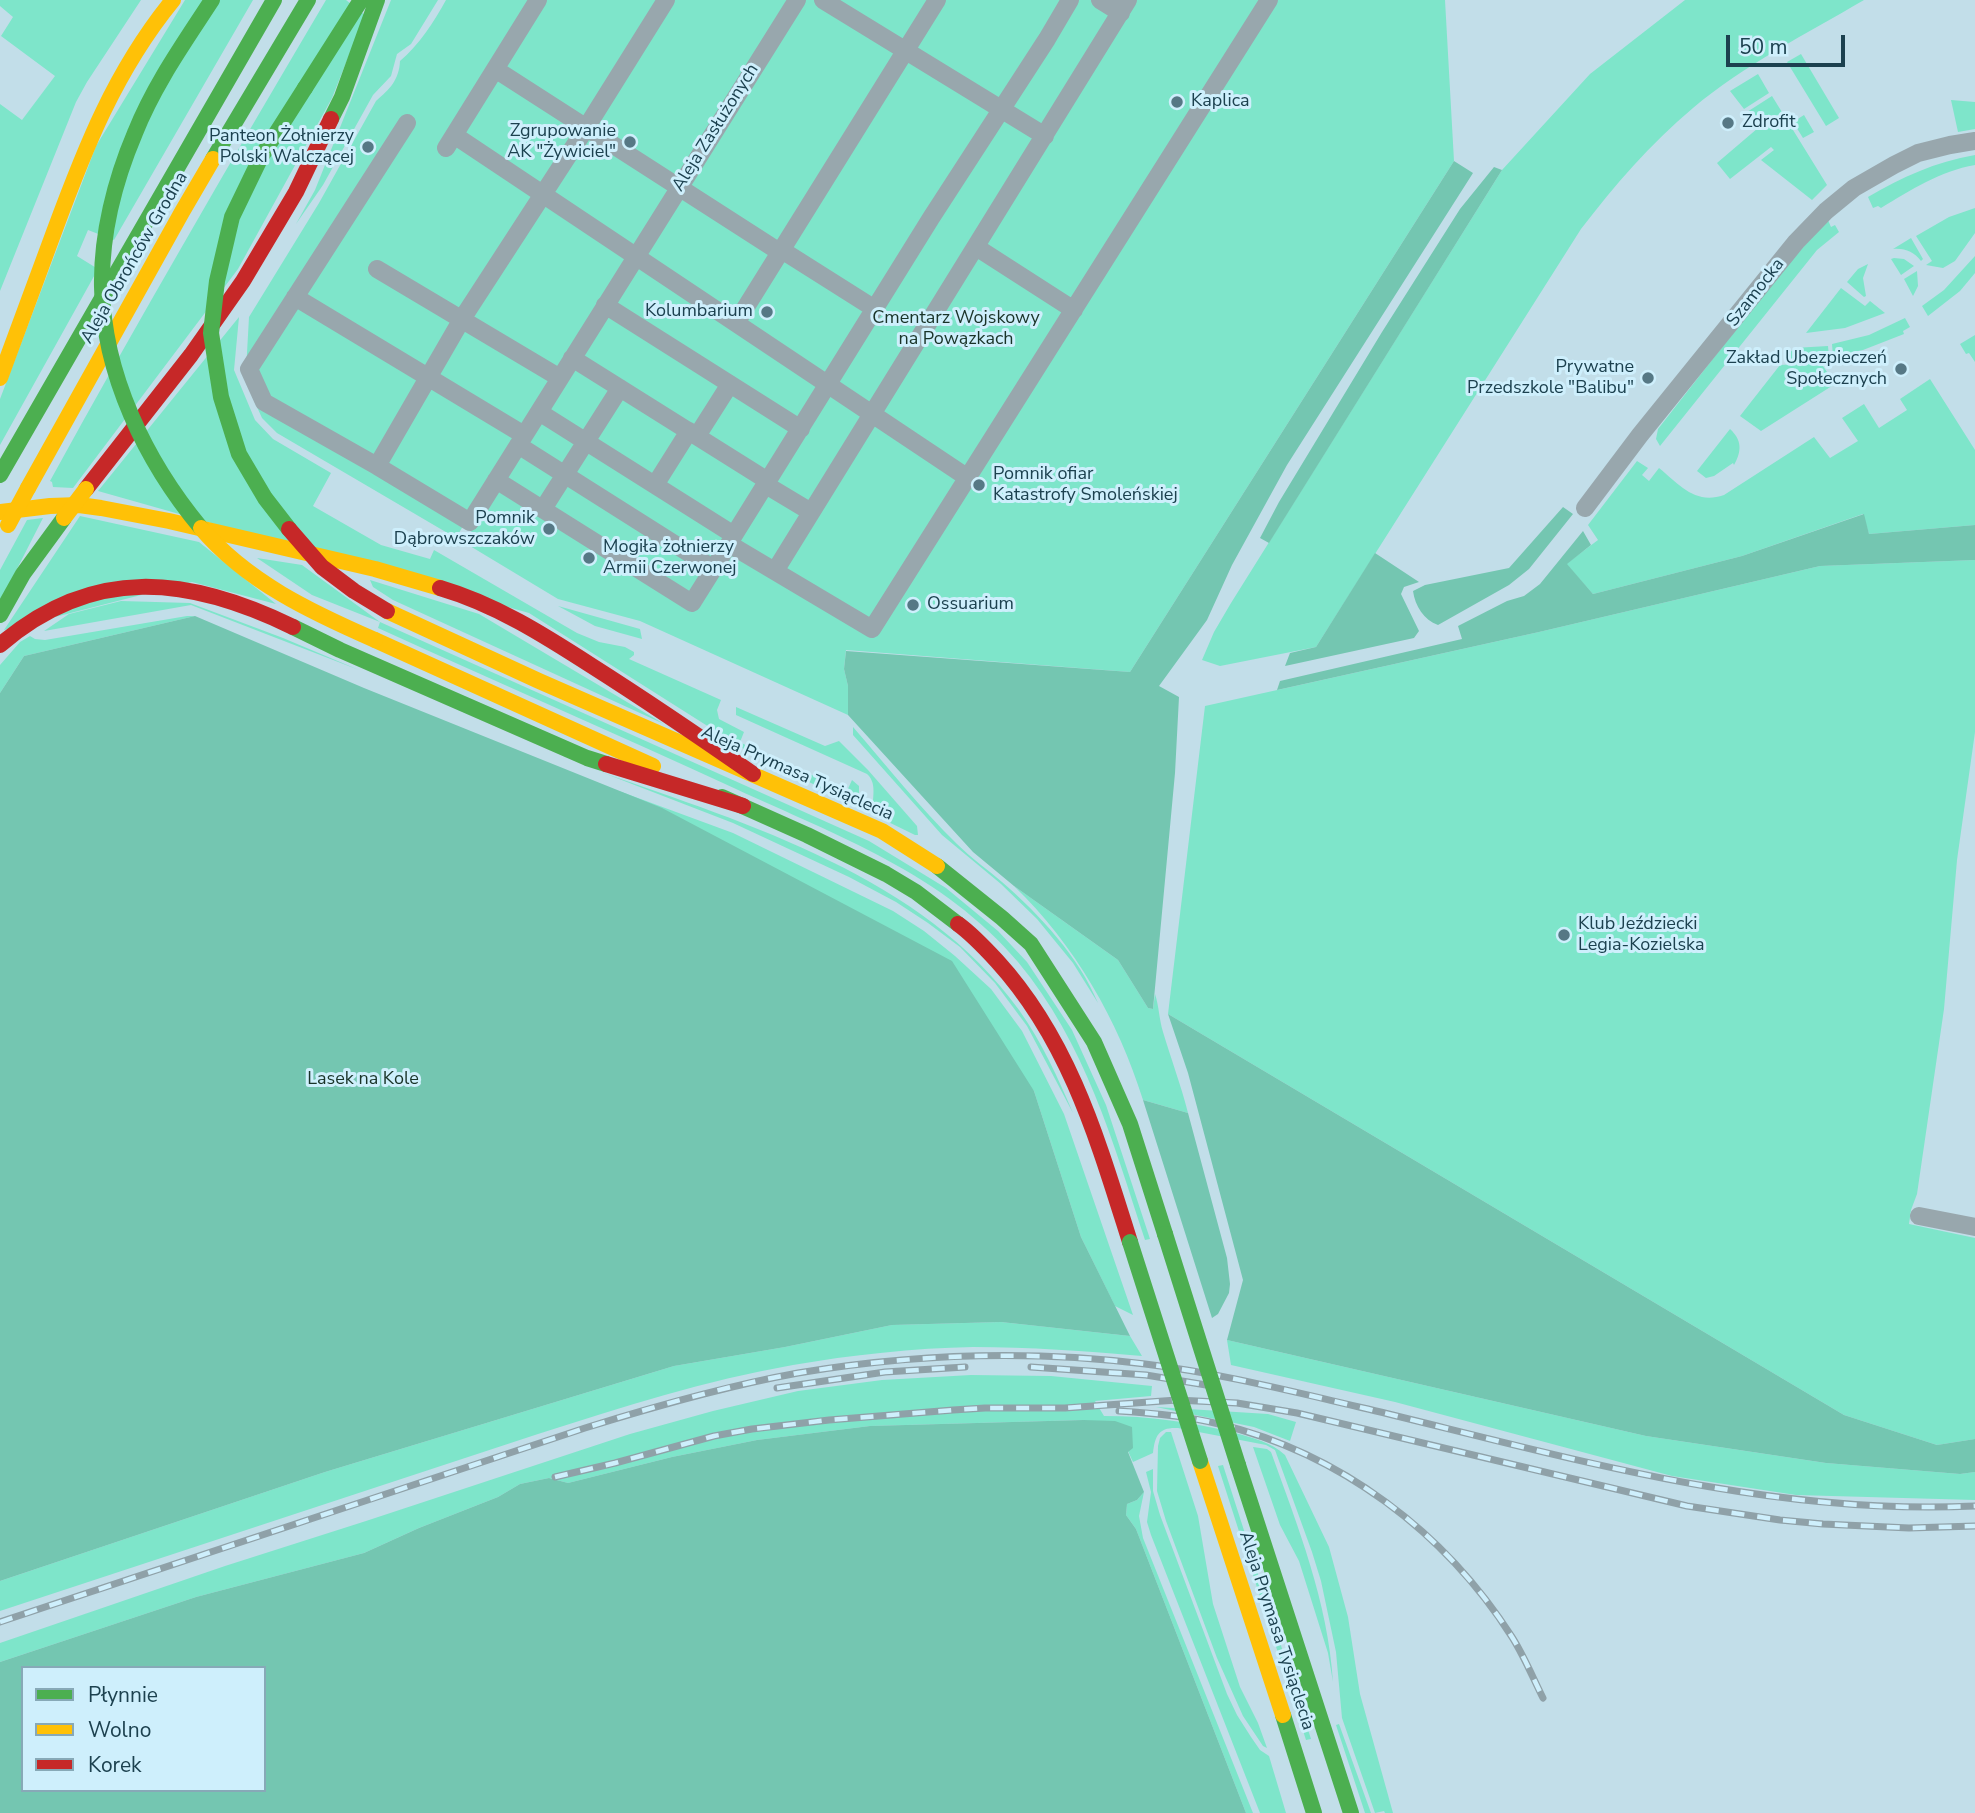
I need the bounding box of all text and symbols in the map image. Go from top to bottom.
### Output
scale bar [1730,21,1849,65]
text: 50 m [1739,33,1788,61]
street label: Aleja Zasłużonych [668,60,764,196]
place label: Kaplica [1191,91,1250,113]
marker: Kaplica [1169,94,1185,110]
place label: Zdrofit [1742,112,1795,134]
marker: Zdrofit [1720,115,1736,131]
place label: Zgrupowanie AK "Żywiciel" [507,121,616,164]
place label: Panteon Żołnierzy Polski Walczącej [209,126,354,168]
marker: Zgrupowanie AK "Żywiciel" [622,134,638,150]
marker: Panteon Żołnierzy Polski Walczącej [360,139,376,155]
street label: Aleja Obrońców Grodna [77,168,193,348]
street label: Szamocka [1723,254,1789,332]
place label: Kolumbarium [645,301,753,323]
marker: Kolumbarium [759,304,775,320]
park label: Cmentarz Wojskowy na Powązkach [872,308,1040,350]
place label: Zakład Ubezpieczeń Społecznych [1726,348,1887,390]
place label: Prywatne Przedszkole "Balibu" [1467,357,1634,400]
marker: Zakład Ubezpieczeń Społecznych [1893,361,1909,377]
marker: Prywatne Przedszkole "Balibu" [1640,370,1656,386]
place label: Pomnik ofiar Katastrofy Smoleńskiej [993,464,1178,506]
marker: Pomnik ofiar Katastrofy Smoleńskiej [971,477,987,493]
place label: Pomnik Dąbrowszczaków [394,508,535,550]
marker: Pomnik Dąbrowszczaków [541,521,557,537]
place label: Mogiła żołnierzy Armii Czerwonej [603,537,737,580]
marker: Mogiła żołnierzy Armii Czerwonej [581,550,597,566]
place label: Ossuarium [927,594,1014,616]
marker: Ossuarium [905,597,921,613]
street label: Aleja Prymasa Tysiąclecia [698,722,896,826]
place label: Klub Jeździecki Legia-Kozielska [1578,914,1705,956]
marker: Klub Jeździecki Legia-Kozielska [1556,927,1572,943]
park label: Lasek na Kole [307,1069,419,1091]
street label: Aleja Prymasa Tysiąclecia [1234,1529,1318,1733]
legend [21,1666,266,1792]
text: Płynnie [88,1681,158,1709]
text: Wolno [88,1716,151,1744]
text: Korek [88,1751,142,1779]

